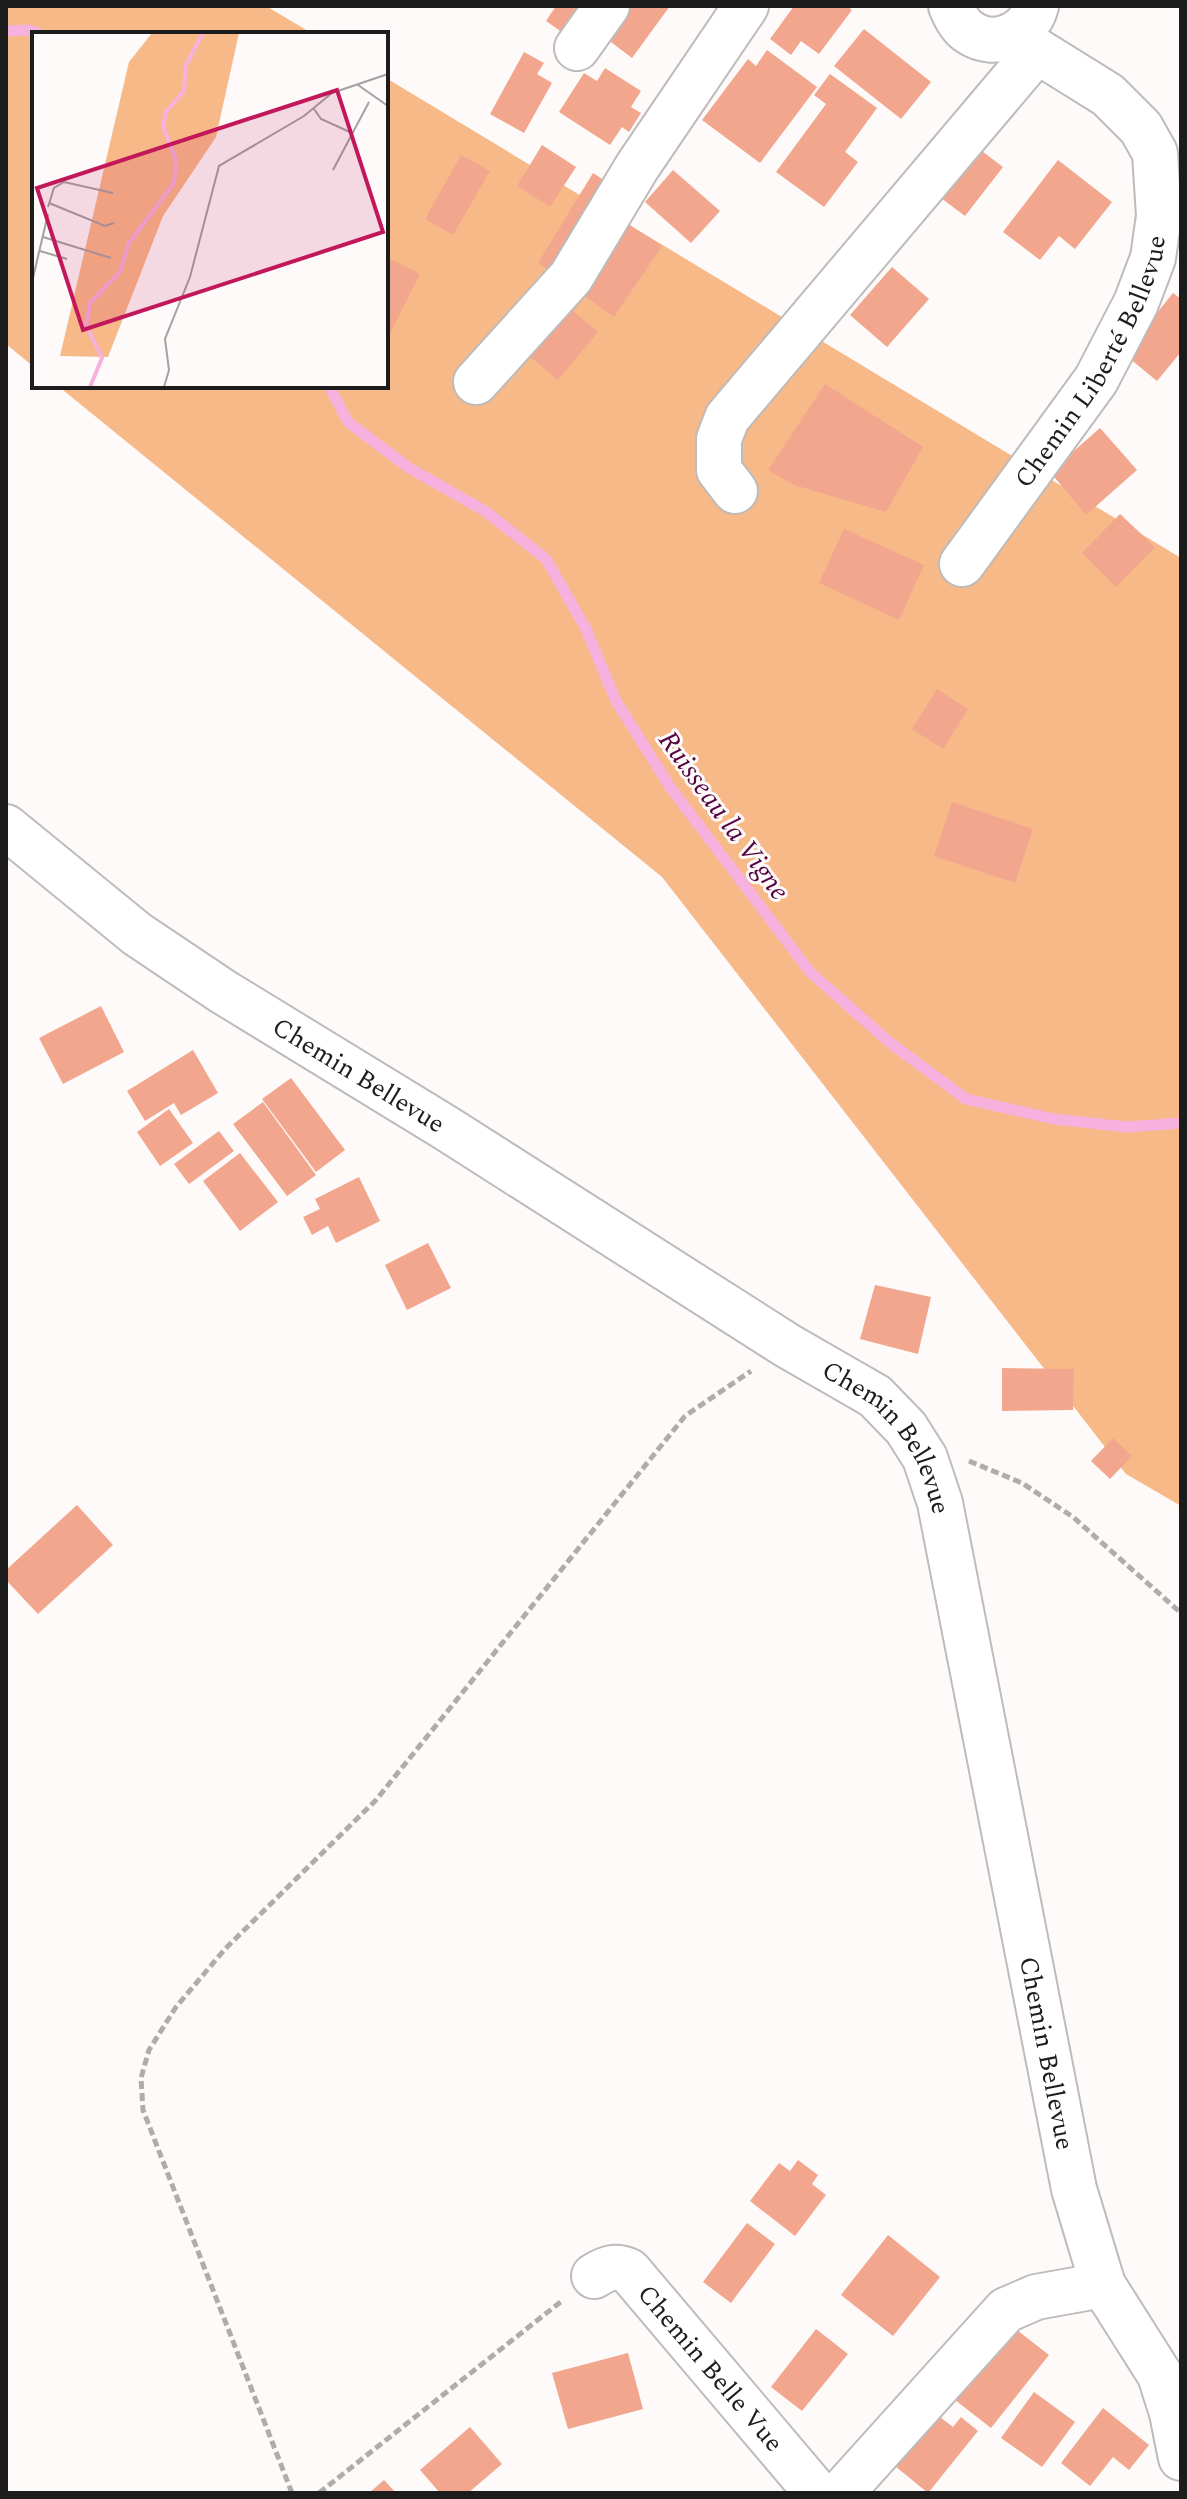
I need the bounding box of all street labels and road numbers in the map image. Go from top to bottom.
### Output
street label: Chemin Liberté Bellevue [1005,233,1177,497]
street label: Chemin Bellevue [264,1007,453,1144]
street label: Chemin Bellevue [814,1351,961,1517]
street label: Chemin Bellevue [1008,1953,1085,2153]
street label: Chemin Belle Vue [627,2276,793,2461]

